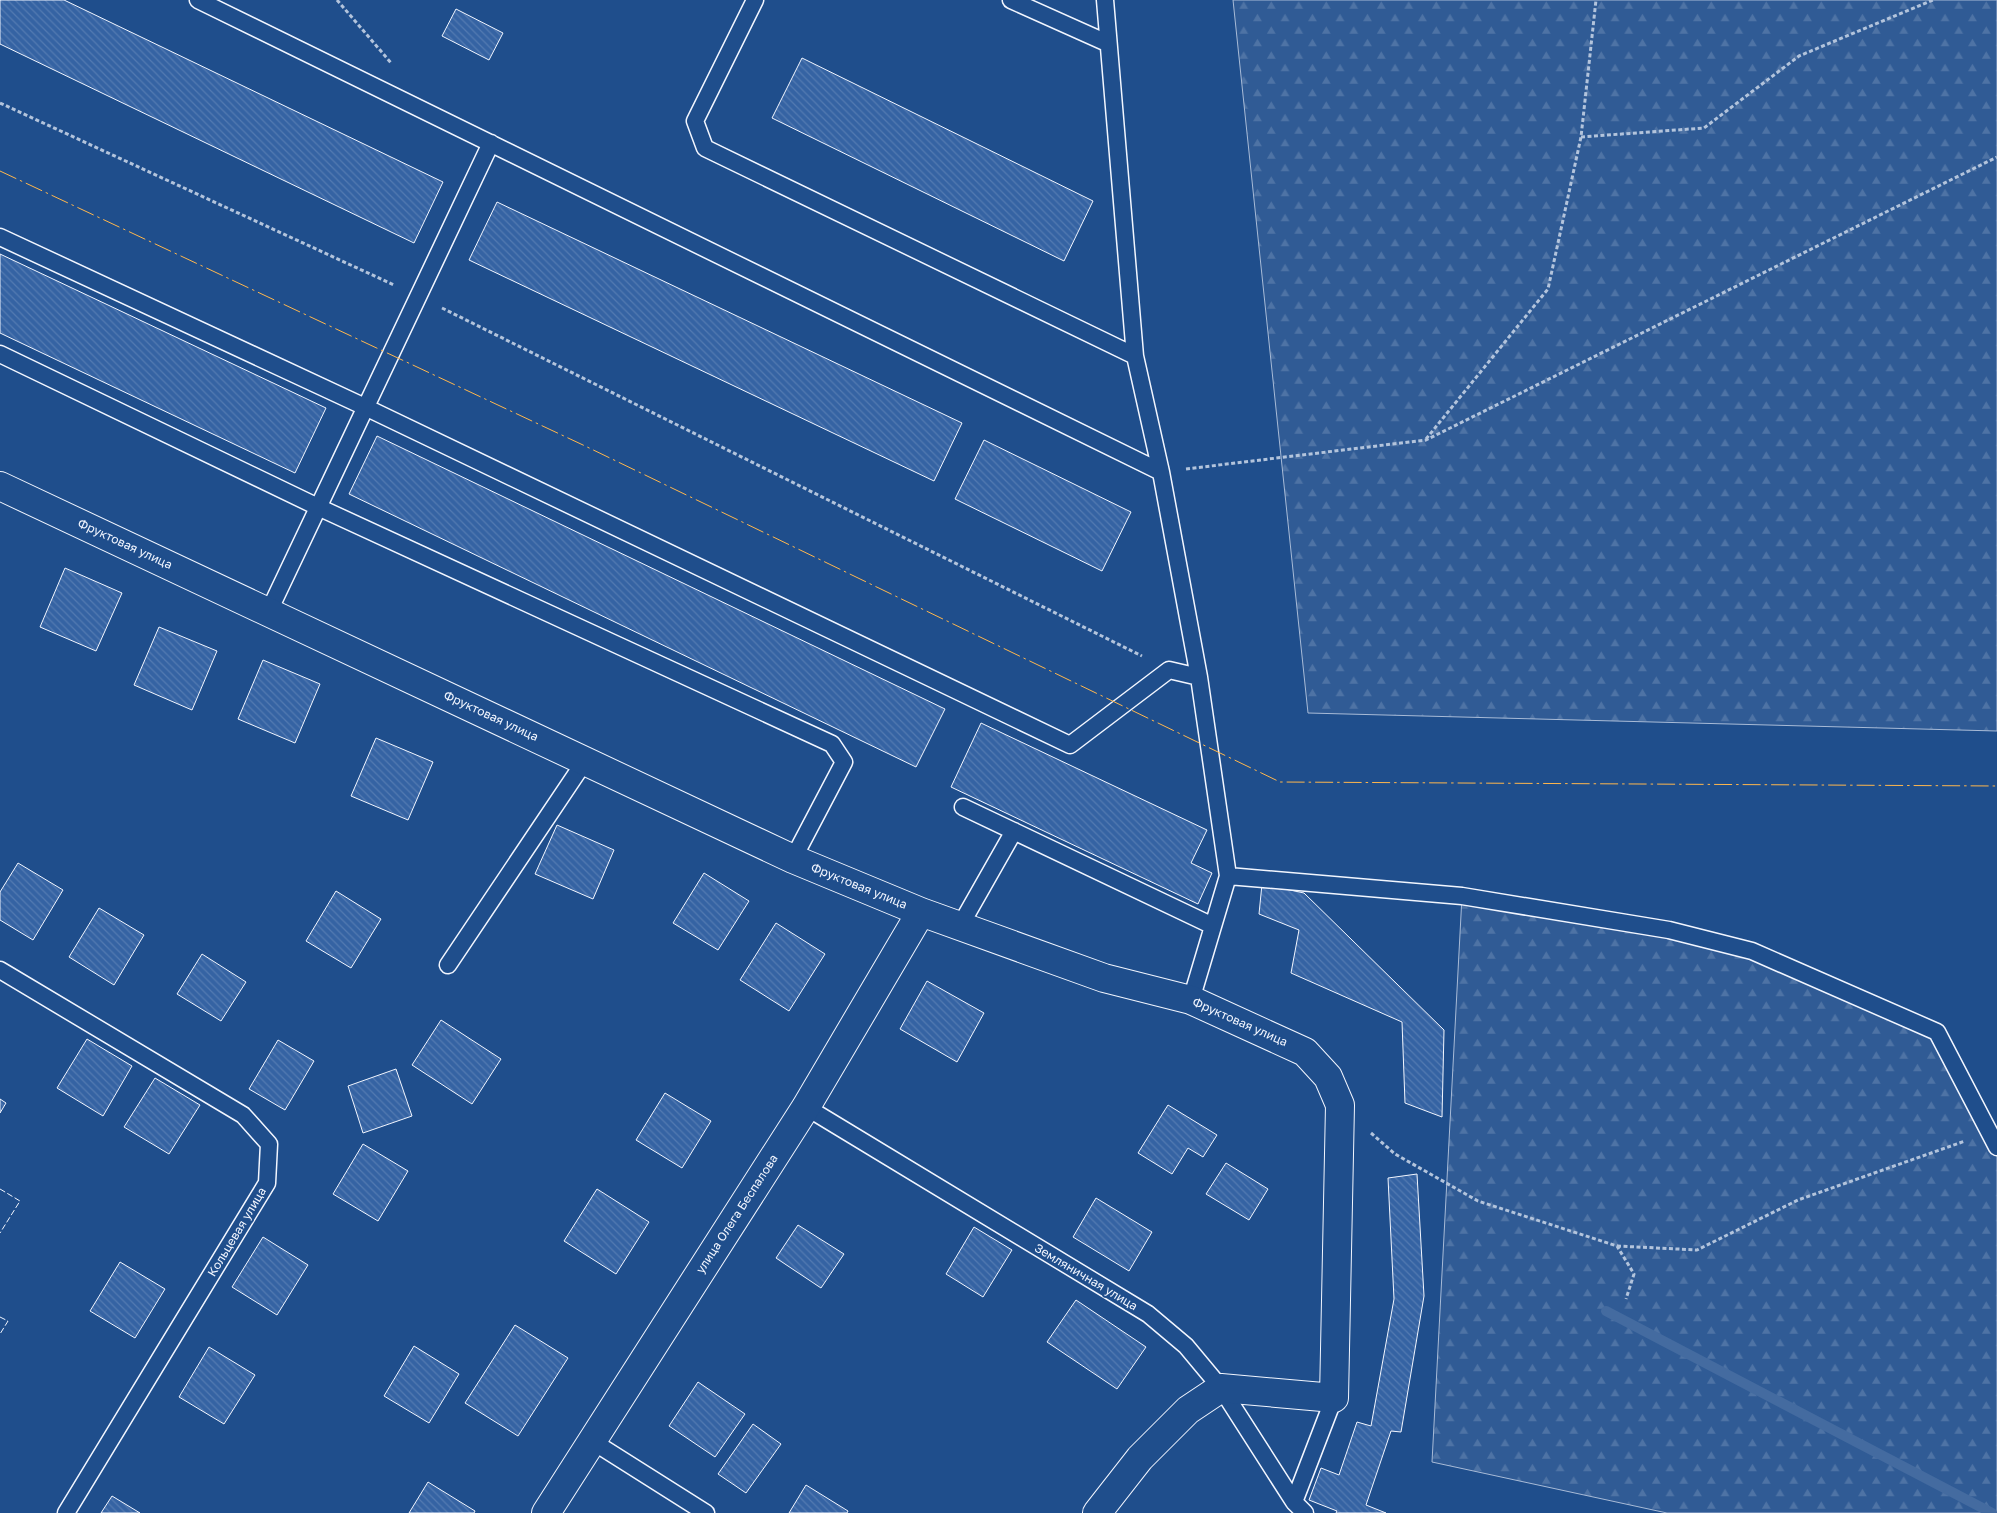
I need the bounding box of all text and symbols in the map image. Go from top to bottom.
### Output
street label: Фруктовая улица [76,515,175,572]
street label: Фруктовая улица [442,687,541,744]
street label: Фруктовая улица [809,859,910,912]
street label: Фруктовая улица [1190,994,1290,1049]
street label: улица Олега Беспалова [692,1151,781,1276]
street label: Кольцевая улица [204,1184,269,1279]
street label: Земляничная улица [1032,1240,1140,1313]

